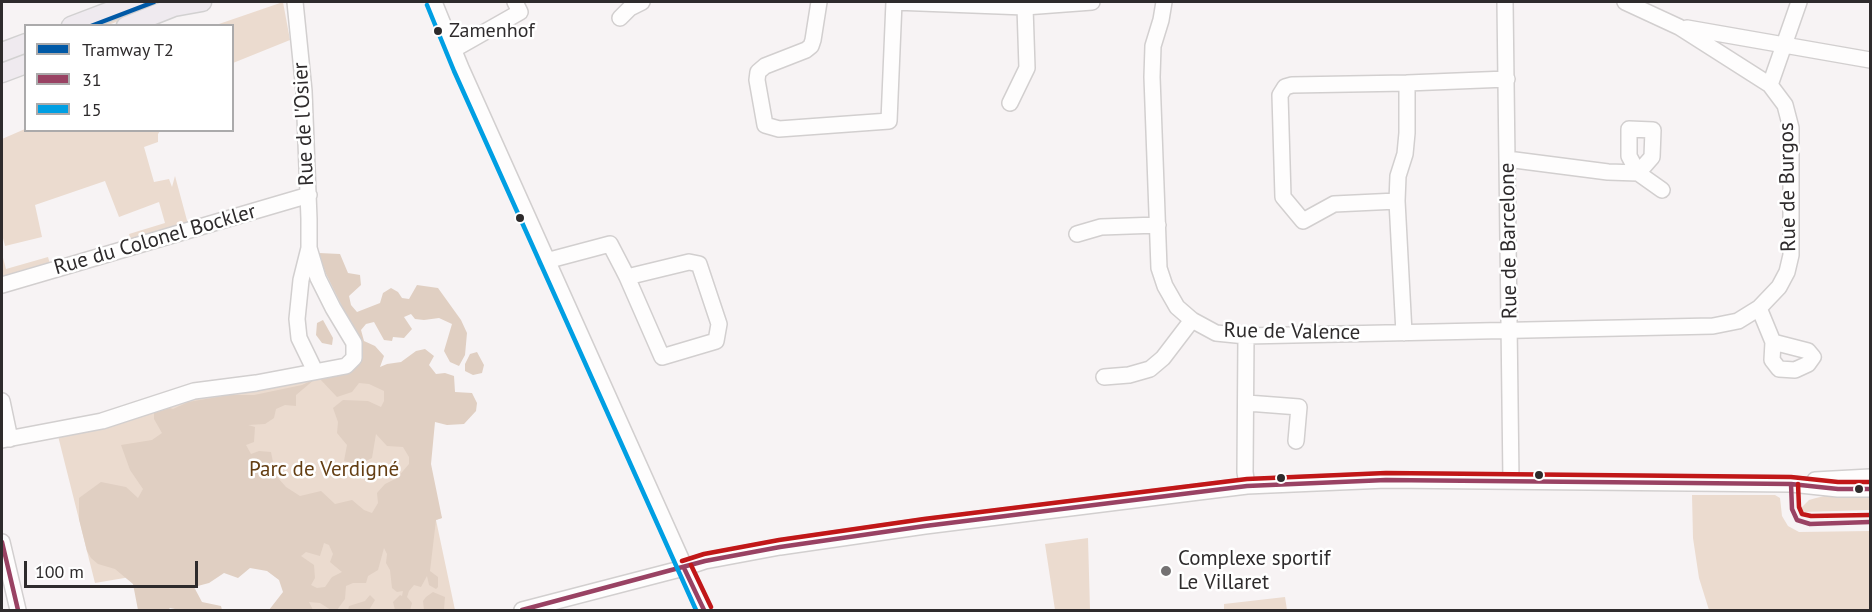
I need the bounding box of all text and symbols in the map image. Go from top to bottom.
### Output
place label: Zamenhof [449,19,535,43]
legend [24,24,234,132]
marker: Zamenhof [432,25,444,37]
text: Tramway T2 [82,38,174,61]
street label: Rue de l'Osier [288,61,320,187]
text: 31 [82,68,102,91]
text: 15 [82,98,102,121]
street label: Rue de Burgos [1774,122,1802,252]
street label: Rue de Barcelone [1495,163,1523,319]
street label: Rue du Colonel Bockler [51,199,259,281]
unlabelled marker [514,212,526,224]
street label: Rue de Valence [1223,318,1361,346]
park label: Parc de Verdigné [249,457,399,483]
unlabelled marker [1533,469,1545,481]
unlabelled marker [1275,472,1287,484]
unlabelled marker [1853,483,1865,495]
place label: Complexe sportif Le Villaret [1178,546,1331,596]
scale bar [27,549,201,587]
text: 100 m [35,560,84,583]
marker: Complexe sportif Le Villaret [1159,564,1173,578]

